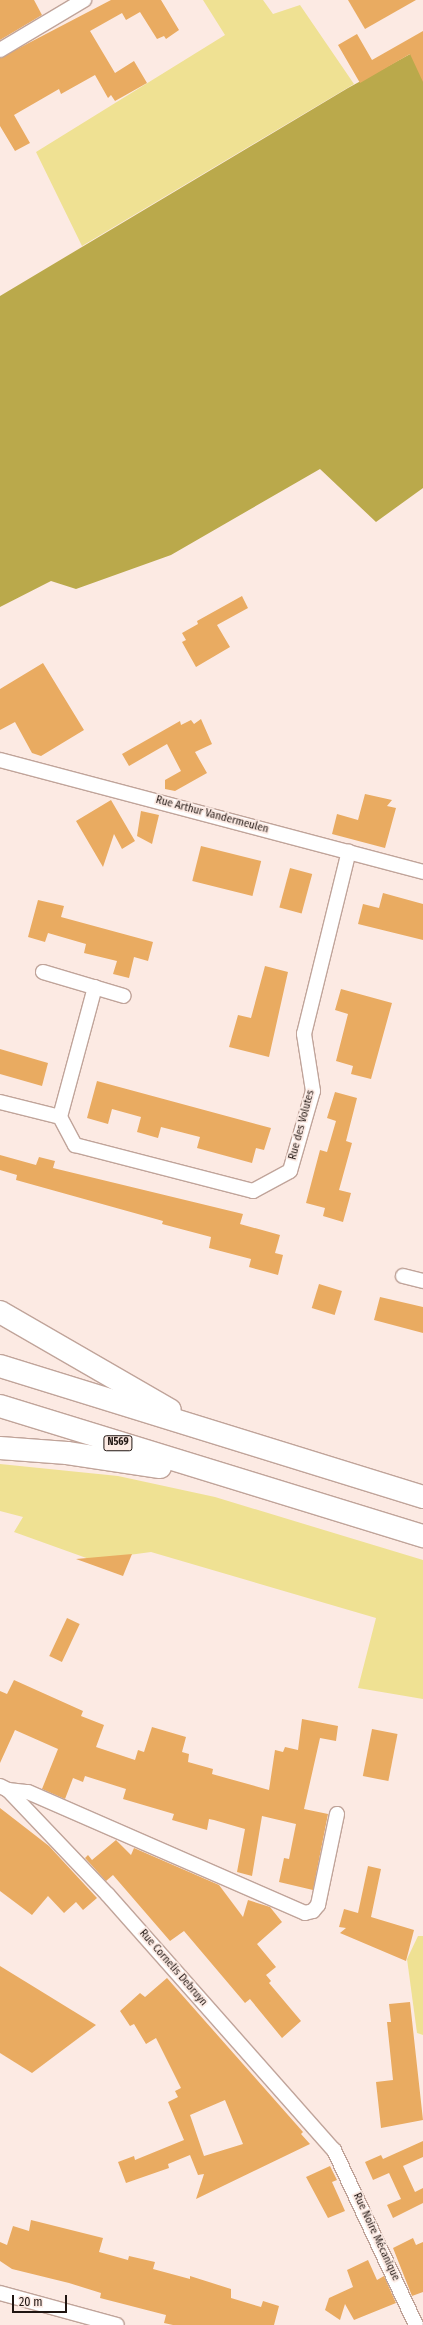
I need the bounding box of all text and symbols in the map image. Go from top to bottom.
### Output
street label: Rue Arthur Vandermeulen [154,794,270,836]
street label: Rue des Volutes [286,1089,318,1161]
road number: N569 [103,1435,133,1451]
street label: Rue Cornelis Debruyn [136,1927,210,2009]
street label: Rue Noire Mécanique [350,2191,402,2283]
scale bar [14,2287,69,2313]
text: 20 m [19,2295,43,2309]

